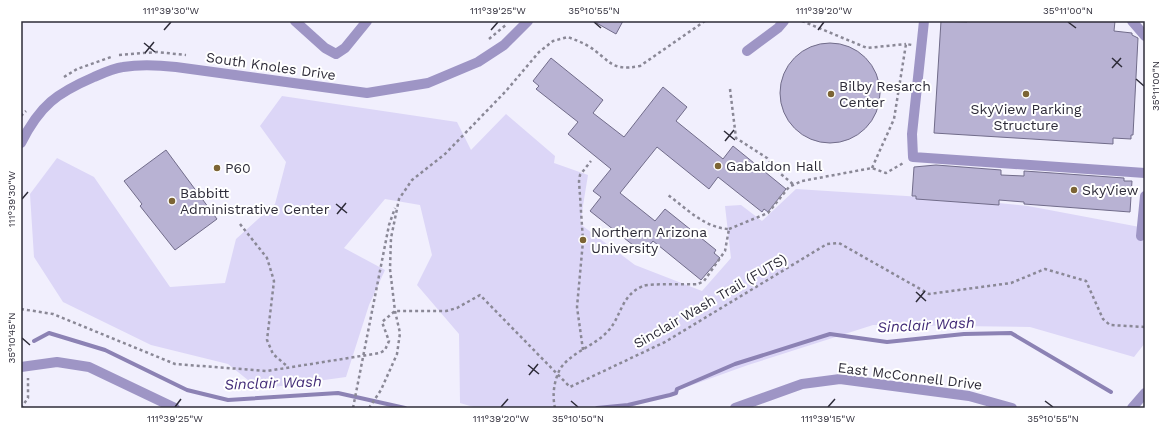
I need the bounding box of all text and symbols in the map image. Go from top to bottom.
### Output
text: 111°39'30"W [143,5,200,16]
text: 111°39'25"W [470,5,526,16]
text: 35°10'55"N [568,5,620,16]
text: 111°39'20"W [796,5,853,16]
text: 35°11'00"N [1043,5,1093,16]
street label: South Knoles Drive [205,49,337,83]
text: 35°11'00"N [1150,61,1161,111]
place label: Bilby Resarch Center [839,78,931,110]
marker: Bilby Resarch Center [826,89,836,99]
marker: SkyView Parking Structure [1021,89,1031,99]
place label: SkyView Parking Structure [971,101,1082,133]
place label: Gabaldon Hall [726,158,823,174]
place label: P60 [225,160,251,176]
marker: Gabaldon Hall [713,161,723,171]
marker: P60 [212,163,222,173]
text: 111°39'30"W [6,170,17,227]
place label: SkyView [1082,182,1139,198]
place label: Babbitt Administrative Center [180,185,330,217]
marker: SkyView [1069,185,1079,195]
marker: Babbitt Administrative Center [167,196,177,206]
place label: Northern Arizona University [591,224,707,256]
marker: Northern Arizona University [578,235,588,245]
street label: Sinclair Wash Trail (FUTS) [631,251,789,351]
text: 35°10'45"N [6,312,17,364]
water label: Sinclair Wash [877,313,975,337]
street label: East McConnell Drive [837,359,983,393]
water label: Sinclair Wash [224,372,322,394]
text: 111°39'25"W [147,413,203,424]
text: 111°39'20"W [473,413,530,424]
text: 35°10'50"N [552,413,604,424]
text: 111°39'15"W [801,413,855,424]
text: 35°10'55"N [1027,413,1079,424]

